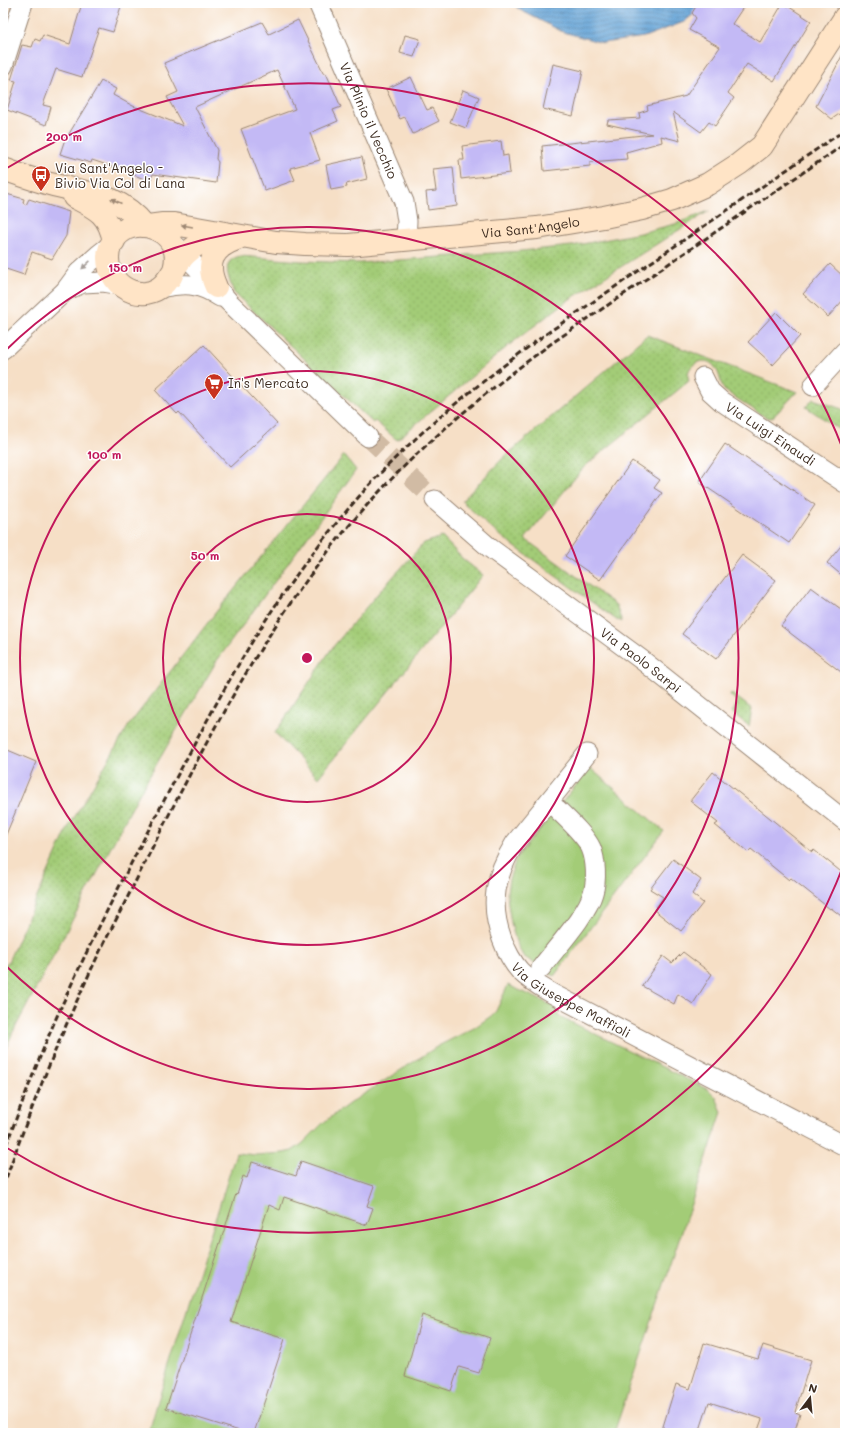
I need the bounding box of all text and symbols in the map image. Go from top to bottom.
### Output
street label: Via Plinio il Vecchio [337,60,402,181]
text: 200 m [46,128,82,144]
place label: Via Sant'Angelo - Bivio Via Col di Lana [55,159,185,191]
bus stop icon: Via Sant'Angelo - Bivio Via Col di Lana [30,164,52,192]
one-way arrow [109,198,121,204]
street label: Via Sant'Angelo [481,212,581,241]
one-way arrow [181,223,193,229]
text: 150 m [108,259,142,275]
one-way arrow [81,261,91,270]
supermarket icon: In's Mercato [203,372,225,400]
place label: In's Mercato [228,374,309,391]
street label: Via Luigi Einaudi [723,398,819,469]
text: 100 m [87,446,121,462]
text: 50 m [191,547,219,563]
street label: Via Paolo Sarpi [597,623,685,696]
centre of rings [300,651,314,665]
street label: Via Giuseppe Maffioli [508,958,634,1041]
north arrow [790,1378,830,1418]
text: N [807,1380,819,1396]

